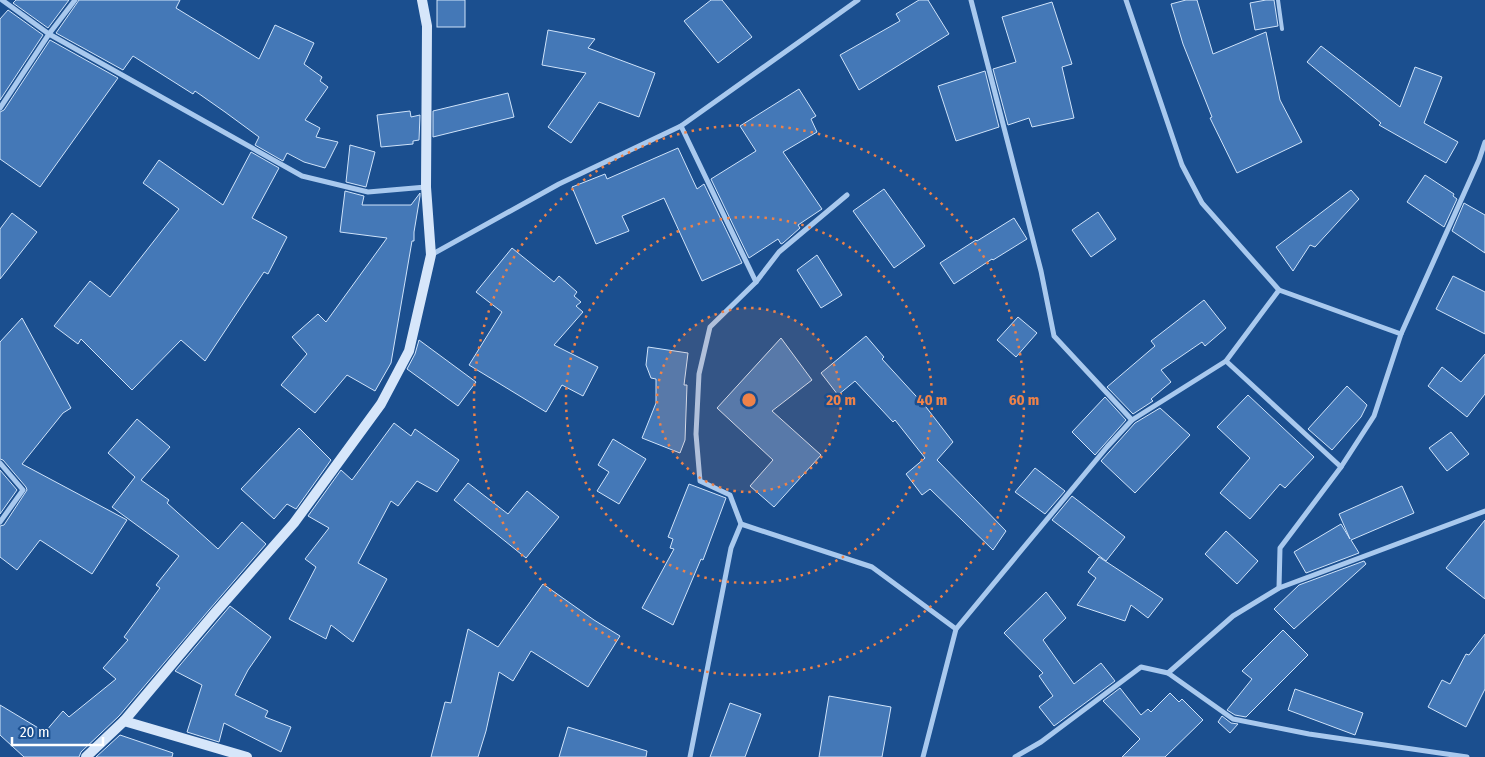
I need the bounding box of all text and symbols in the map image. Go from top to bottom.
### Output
centre of rings [740,391,758,409]
text: 20 m [825,391,856,409]
text: 40 m [917,391,947,409]
text: 60 m [1009,391,1039,409]
scale bar [12,714,104,746]
text: 20 m [20,723,50,741]

